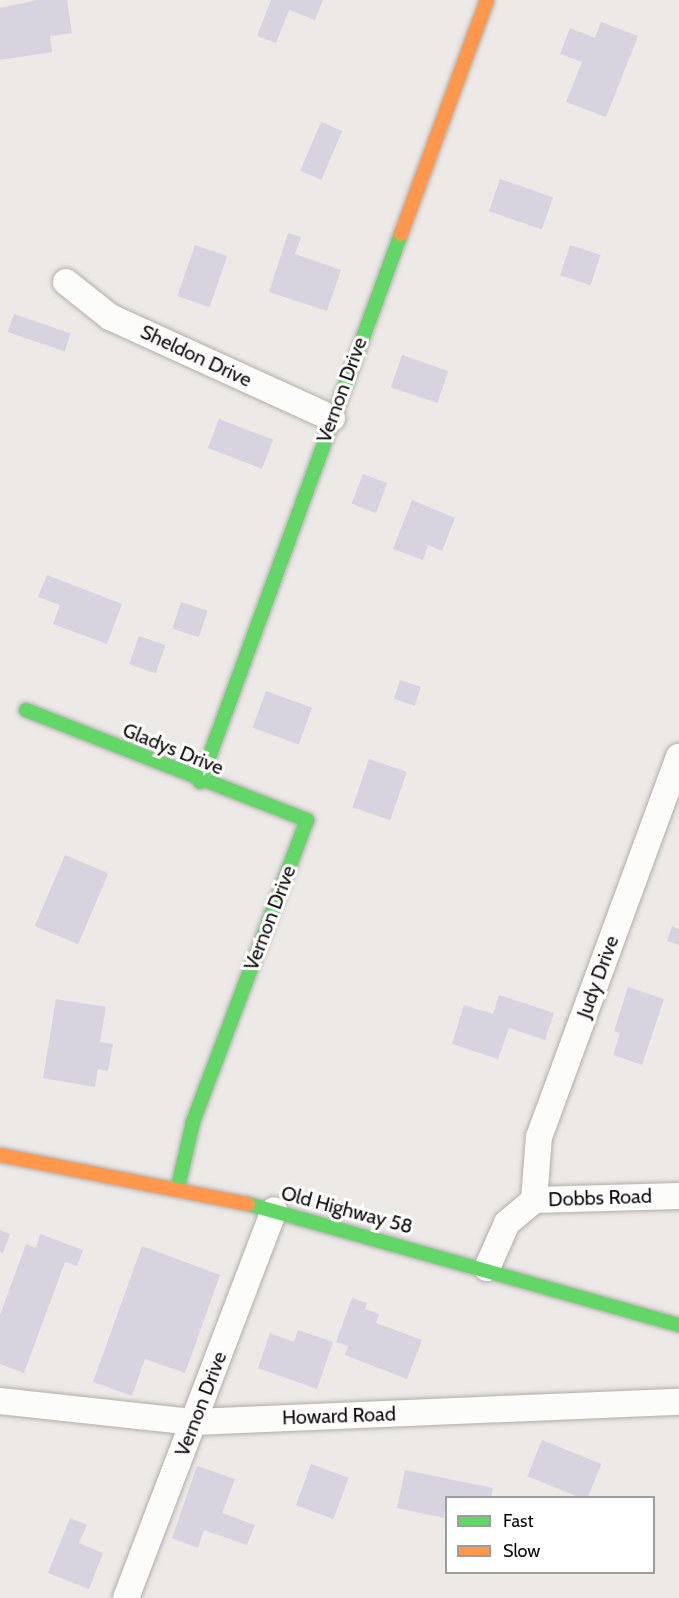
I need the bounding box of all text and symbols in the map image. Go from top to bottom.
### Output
street label: Sheldon Drive [137,320,255,392]
street label: Vernon Drive [312,334,372,446]
street label: Gladys Drive [119,718,227,780]
street label: Vernon Drive [239,862,301,974]
street label: Judy Drive [572,933,624,1021]
street label: Old Highway 58 [278,1181,416,1239]
street label: Dobbs Road [548,1184,652,1212]
street label: Vernon Drive [170,1348,232,1460]
street label: Howard Road [282,1402,396,1430]
legend [445,1496,655,1574]
text: Fast [503,1510,534,1532]
text: Slow [503,1540,540,1562]

